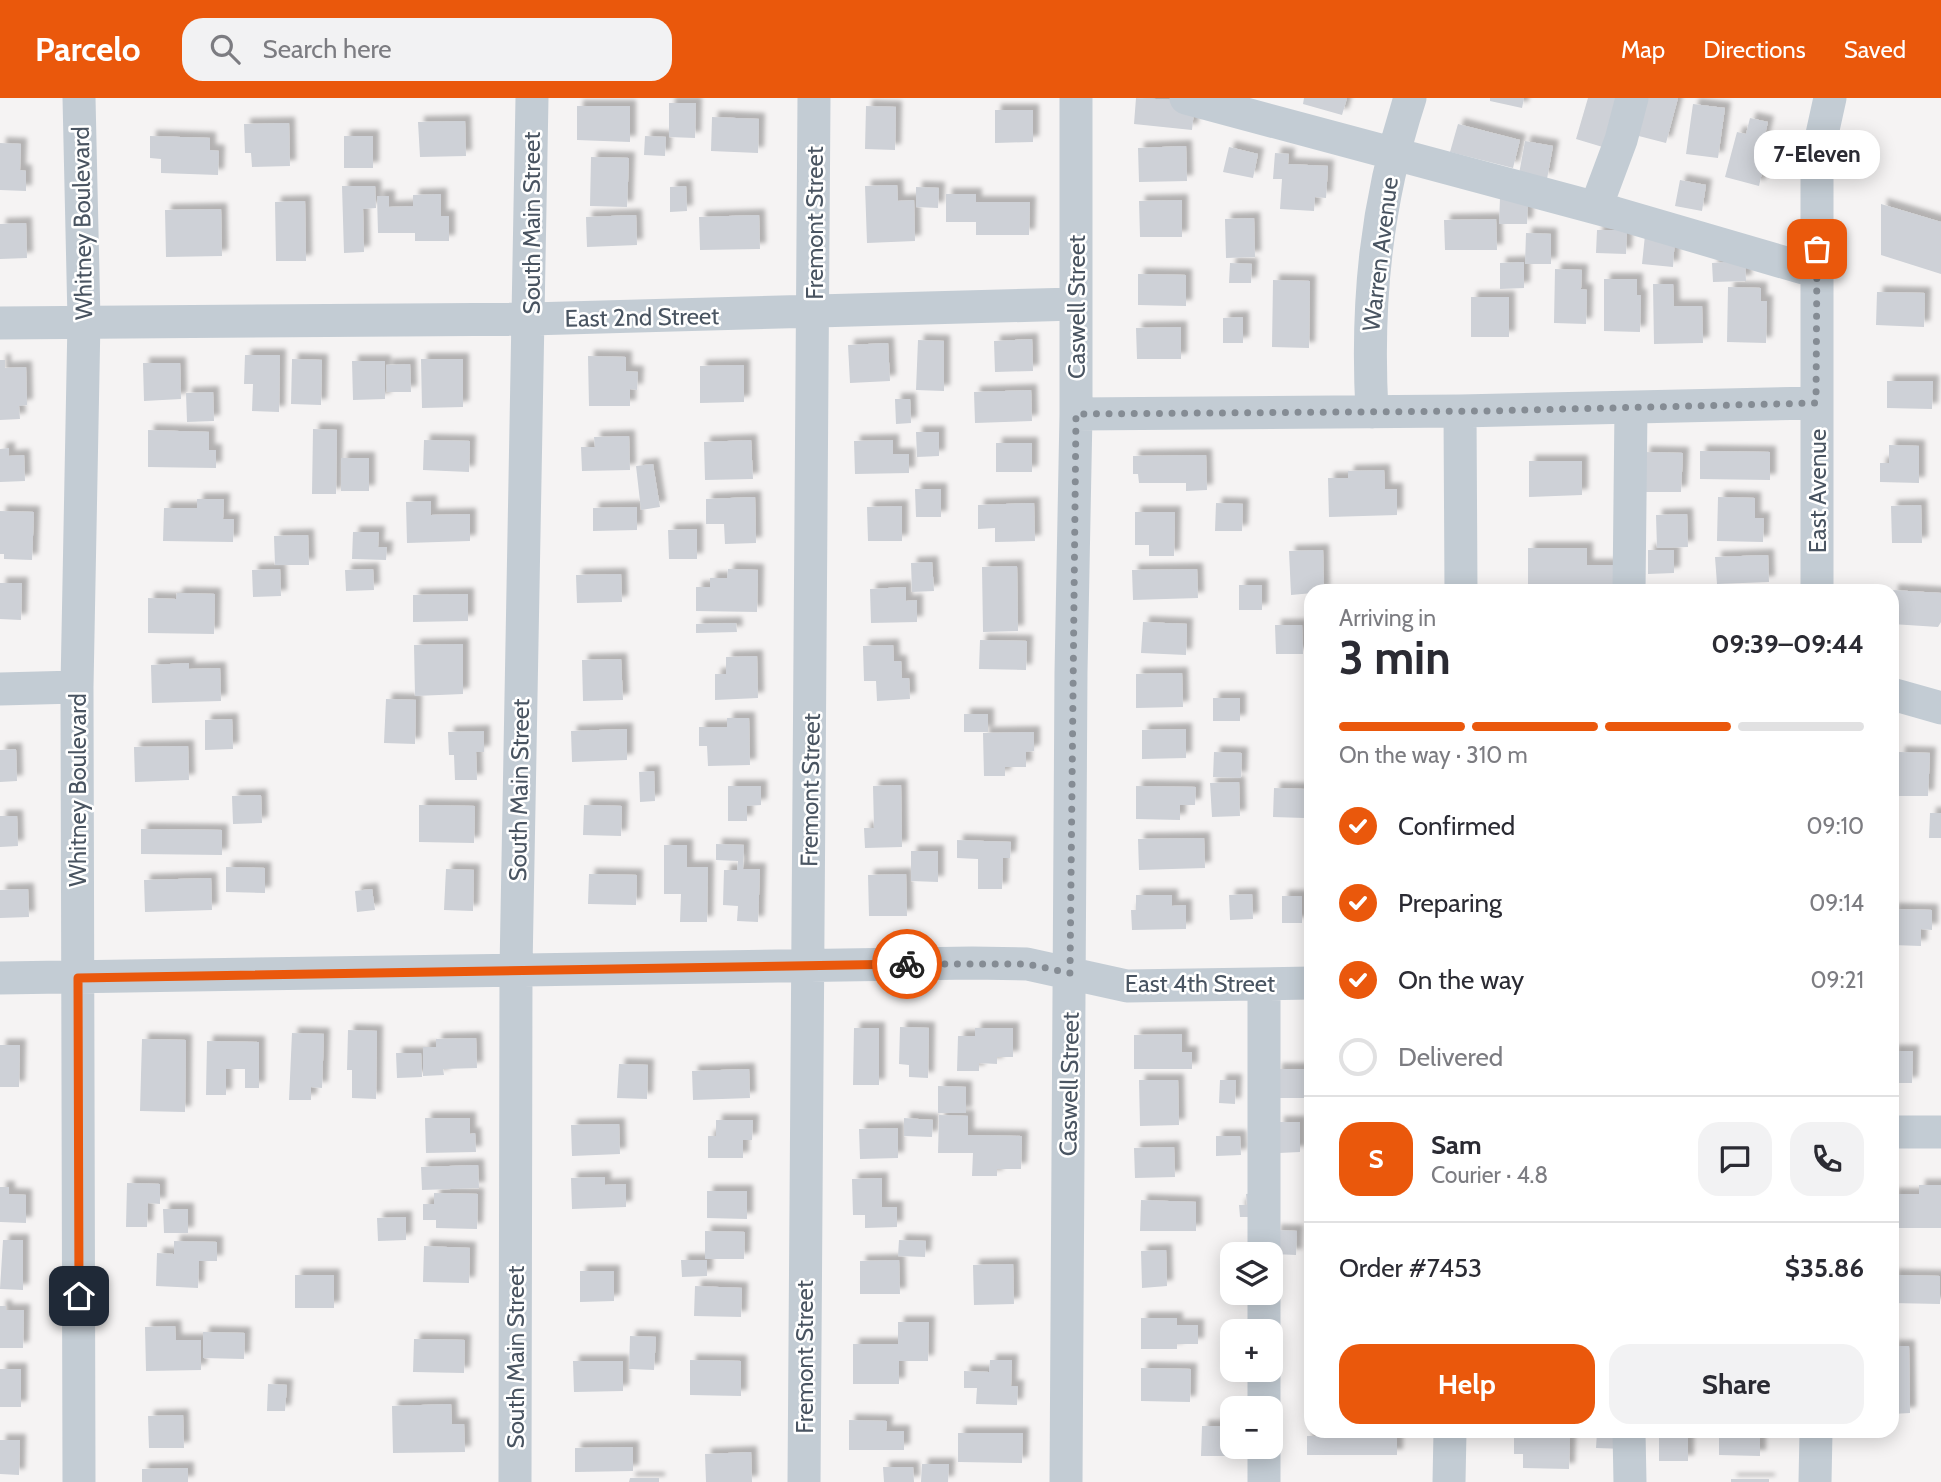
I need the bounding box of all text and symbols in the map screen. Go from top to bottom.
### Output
search box [182,18,672,81]
text: Parcelo [35,29,140,69]
icon: search [206,30,244,68]
text: Search here [262,33,392,65]
text: Map [1621,35,1665,64]
text: Directions [1703,35,1806,64]
text: Saved [1844,35,1906,64]
street label: Whitney Boulevard [66,126,98,320]
callout: 7-Eleven [1754,130,1880,179]
street label: South Main Street [517,132,546,314]
text: 7-Eleven [1773,140,1861,168]
street label: Fremont Street [800,146,829,300]
street label: Warren Avenue [1356,175,1404,333]
pin [1787,219,1847,279]
icon: bag [1798,230,1836,268]
street label: Caswell Street [1062,235,1091,379]
street label: East 2nd Street [564,301,720,333]
street label: East Avenue [1803,429,1832,553]
text: Arriving in [1339,604,1436,632]
text: 09:39–09:44 [1711,628,1864,660]
text: 3 min [1339,630,1451,686]
street label: Whitney Boulevard [63,693,92,887]
street label: South Main Street [503,698,535,882]
street label: Fremont Street [794,713,826,867]
text: On the way · 310 m [1339,741,1528,769]
icon: check [1339,807,1377,845]
text: Confirmed [1398,810,1515,842]
text: 09:10 [1807,812,1864,840]
icon: check [1339,884,1377,922]
text: Preparing [1398,887,1502,919]
text: 09:14 [1809,889,1864,917]
courier [872,929,942,999]
icon: bike [888,945,926,983]
icon: check [1339,961,1377,999]
text: On the way [1398,964,1524,996]
text: 09:21 [1811,966,1864,994]
street label: East 4th Street [1125,969,1275,998]
street label: Caswell Street [1053,1012,1085,1156]
text: Delivered [1398,1041,1503,1073]
button: chat [1698,1122,1772,1196]
button: phone [1790,1122,1864,1196]
text: Sam [1431,1129,1482,1161]
text: S [1368,1143,1384,1175]
text: Courier · 4.8 [1431,1161,1548,1189]
map controls [1220,1242,1283,1459]
button: layers [1220,1242,1283,1305]
text: Order #7453 [1339,1252,1482,1284]
text: $35.86 [1785,1252,1864,1284]
pin [49,1266,109,1326]
street label: South Main Street [501,1266,530,1448]
icon: home [60,1277,98,1315]
street label: Fremont Street [790,1280,819,1434]
button: + [1220,1319,1283,1382]
button: Help [1339,1344,1595,1424]
button: Share [1609,1344,1864,1424]
button: − [1220,1396,1283,1459]

